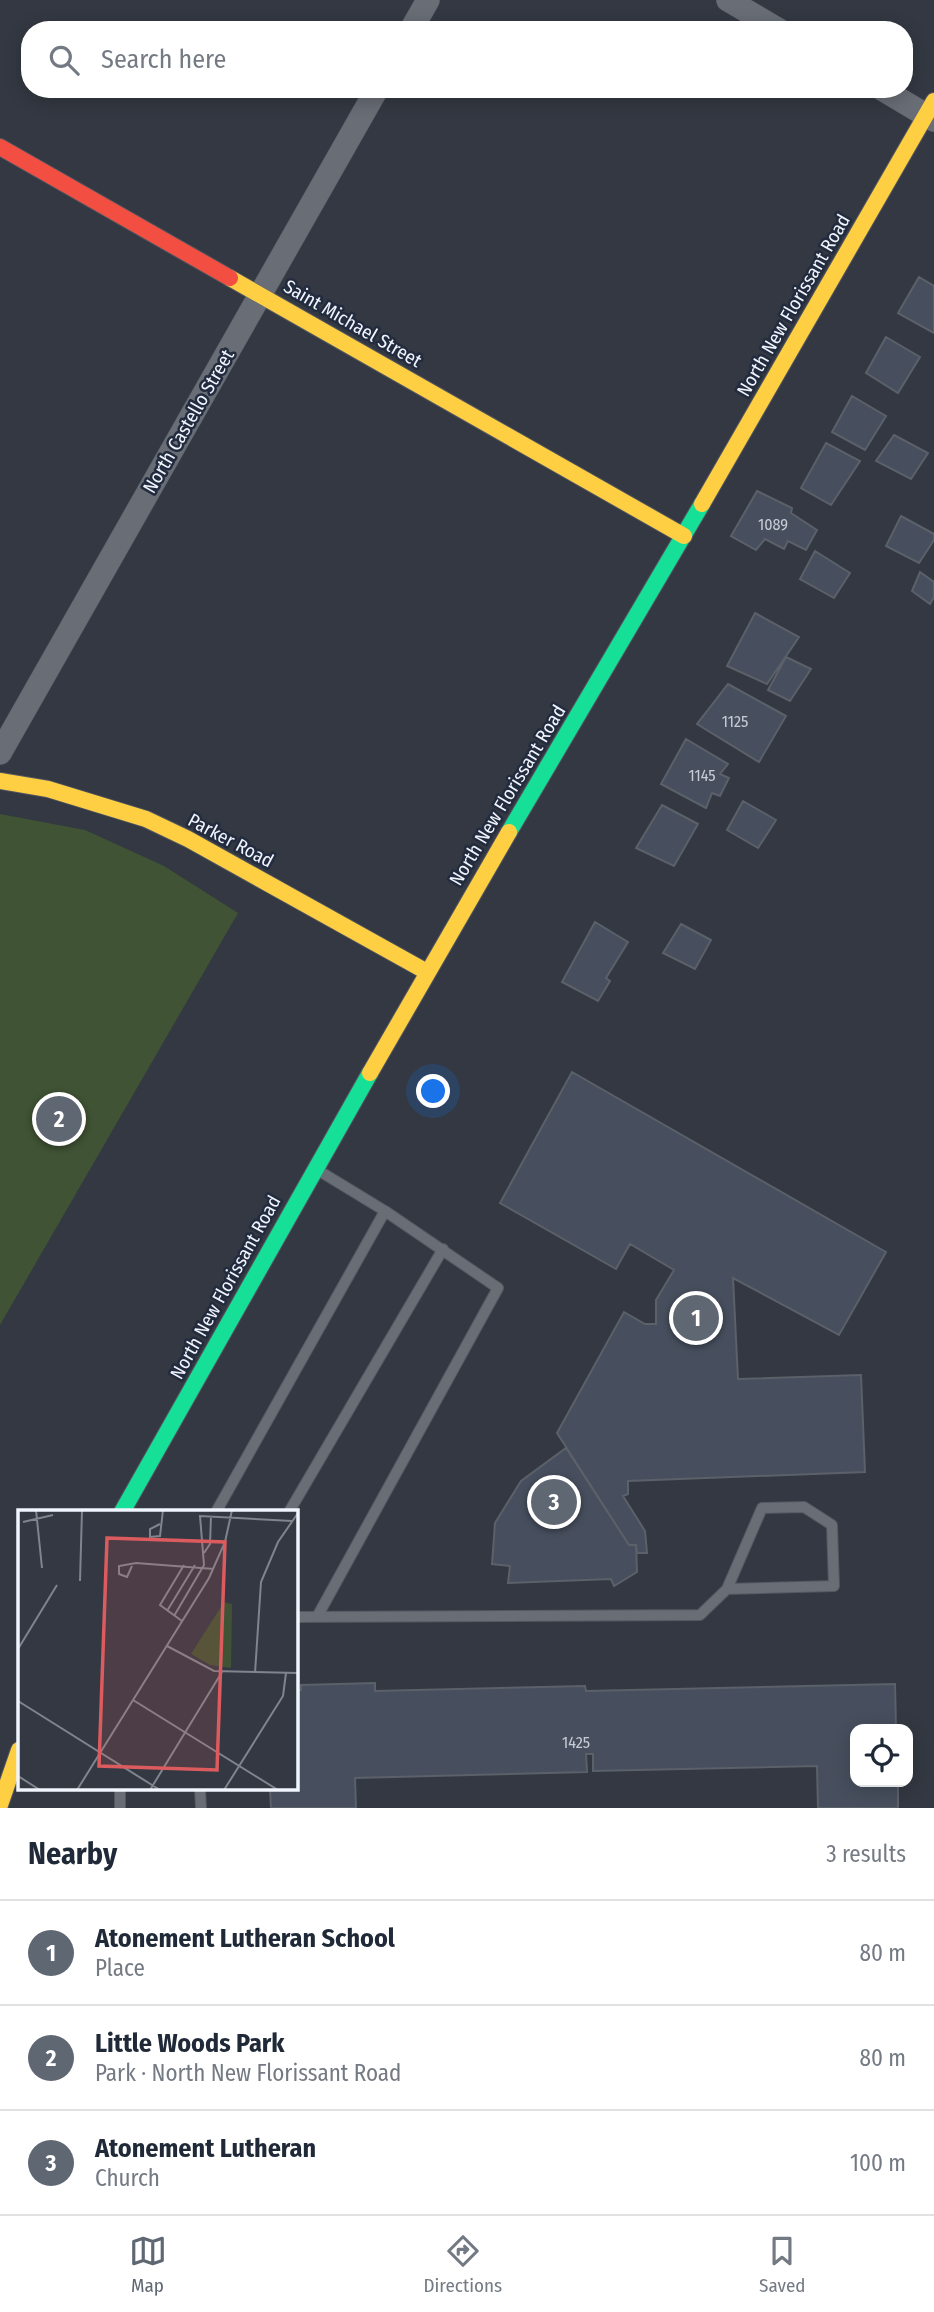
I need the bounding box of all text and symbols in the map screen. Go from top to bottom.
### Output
search box [21,21,913,98]
icon: search [45,41,83,79]
text: Search here [101,44,226,75]
street label: North New Florissant Road [732,210,855,400]
street label: Saint Michael Street [280,275,427,373]
street label: North Castello Street [138,345,239,497]
house number: 1089 [758,515,788,534]
street label: North New Florissant Road [444,701,570,890]
house number: 1125 [722,712,748,731]
house number: 1145 [688,766,716,785]
street label: Parker Road [184,808,277,873]
your location [416,1074,450,1108]
pin: 2 [36,1093,82,1145]
street label: North New Florissant Road [165,1191,286,1383]
pin: 1 [673,1292,719,1344]
pin: 3 [531,1476,577,1528]
inset map [18,1510,298,1790]
map controls [850,1724,913,1787]
button: locate [850,1724,913,1787]
house number: 1425 [562,1733,590,1752]
text: Nearby [28,1836,117,1872]
text: 3 results [826,1840,906,1868]
text: Atonement Lutheran School [95,1923,395,1954]
text: 1 [46,1939,56,1967]
text: 80 m [859,1939,906,1967]
text: Place [95,1954,145,1982]
text: Little Woods Park [95,2028,285,2059]
text: 2 [46,2044,56,2072]
text: 80 m [859,2044,906,2072]
text: Park · North New Florissant Road [95,2059,401,2087]
text: Atonement Lutheran [95,2133,316,2164]
text: 3 [46,2149,56,2177]
text: 100 m [850,2149,906,2177]
text: Church [95,2164,160,2192]
tab: Map [129,2232,167,2297]
tab: Directions [424,2232,502,2297]
tab: Saved [759,2232,805,2297]

